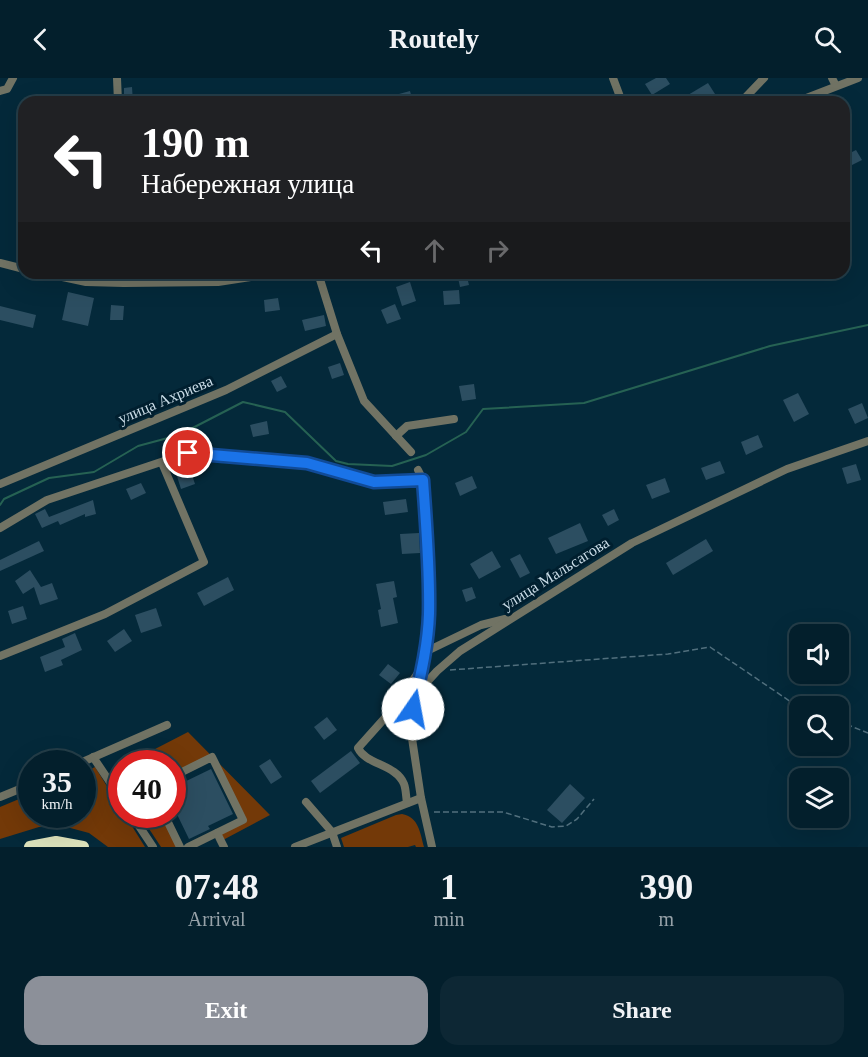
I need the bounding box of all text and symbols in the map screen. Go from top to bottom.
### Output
icon: back [24,23,57,56]
icon: search [811,23,844,56]
text: Routely [389,24,479,54]
icon: left [42,120,120,198]
text: 190 m [141,120,250,166]
text: Набережная улица [141,169,354,199]
icon: left [355,234,388,267]
icon: ahead [418,234,451,267]
icon: right [481,234,514,267]
street label: улица Ахриева [115,372,215,428]
pin [162,427,213,478]
icon: arrive [171,436,204,469]
street label: улица Мальсагова [498,534,613,614]
map controls [789,624,849,828]
button: sound [789,624,849,684]
position arrow [381,677,445,741]
button: search [789,696,849,756]
speed limit sign: 40 [108,750,186,828]
text: 35 [42,765,72,798]
button: layers [789,768,849,828]
text: km/h [42,796,72,812]
text: 07:48 [175,867,259,907]
text: 1 [440,867,458,907]
text: 390 [639,867,693,907]
text: Arrival [188,908,246,930]
text: min [433,908,465,930]
text: m [659,908,674,930]
button: Exit [24,976,428,1045]
button: Share [440,976,844,1045]

